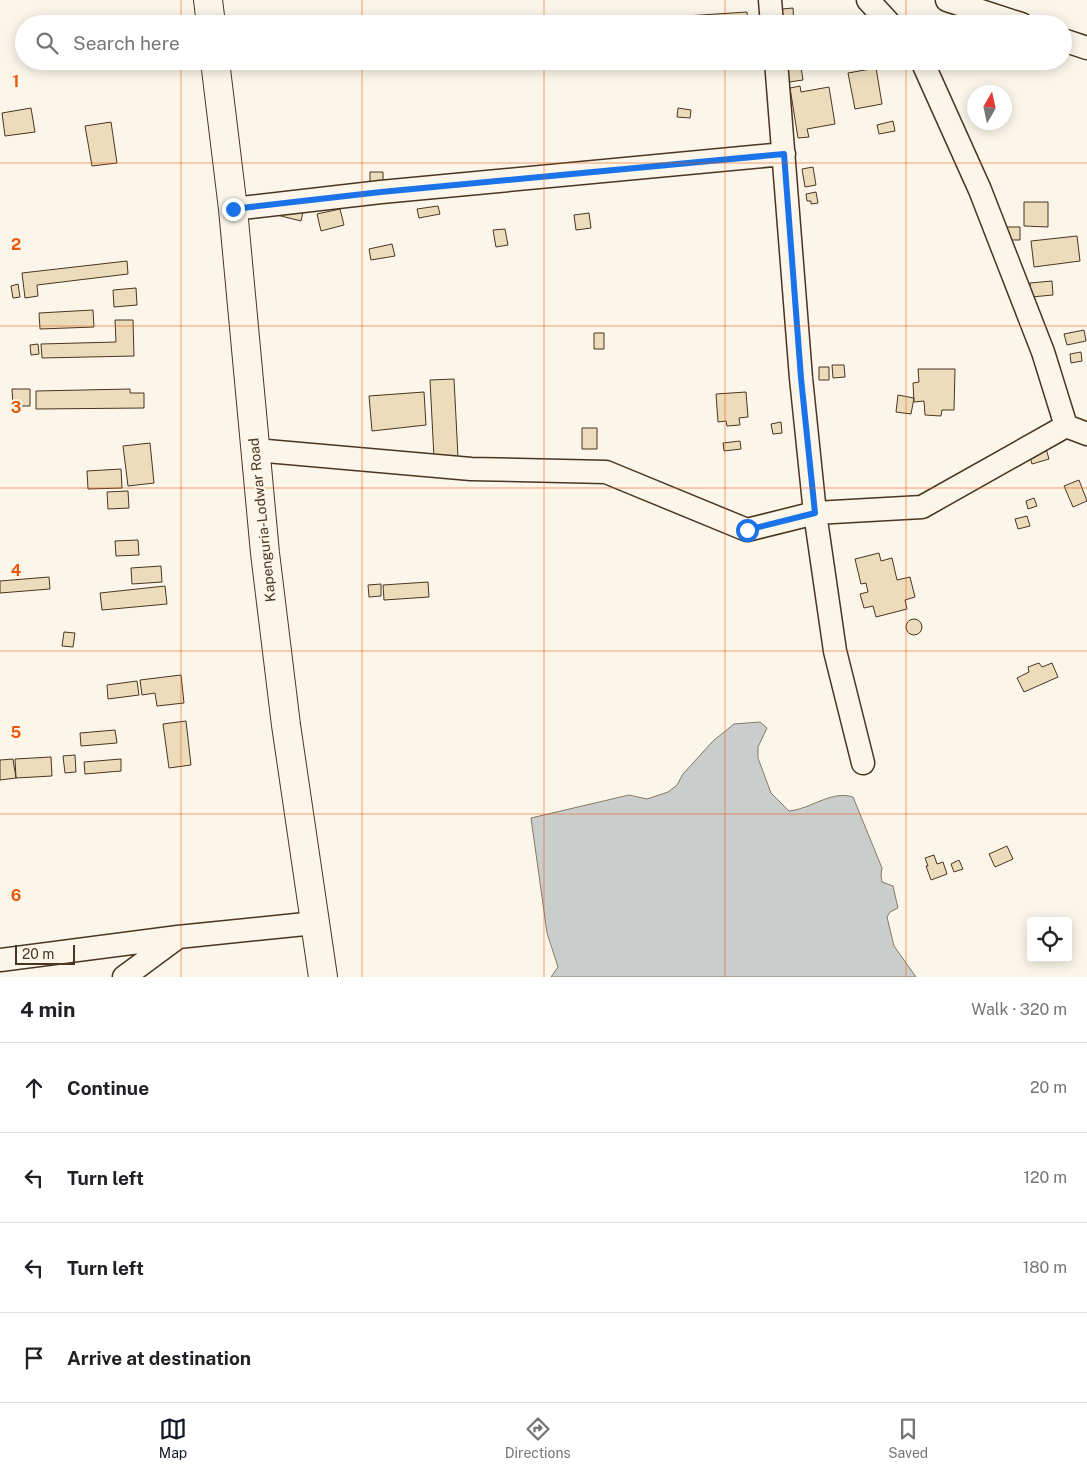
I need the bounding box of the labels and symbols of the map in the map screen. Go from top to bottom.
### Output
text: 1 [13,72,19,91]
north arrow [967,85,1012,130]
route end [222,198,245,221]
text: 2 [11,235,21,254]
text: 3 [11,398,21,417]
street label: Kapenguria-Lodwar Road [245,437,279,603]
route start [736,519,759,542]
text: 4 [11,561,22,580]
text: 5 [11,723,22,742]
text: 6 [11,886,21,905]
scale bar [15,942,75,965]

